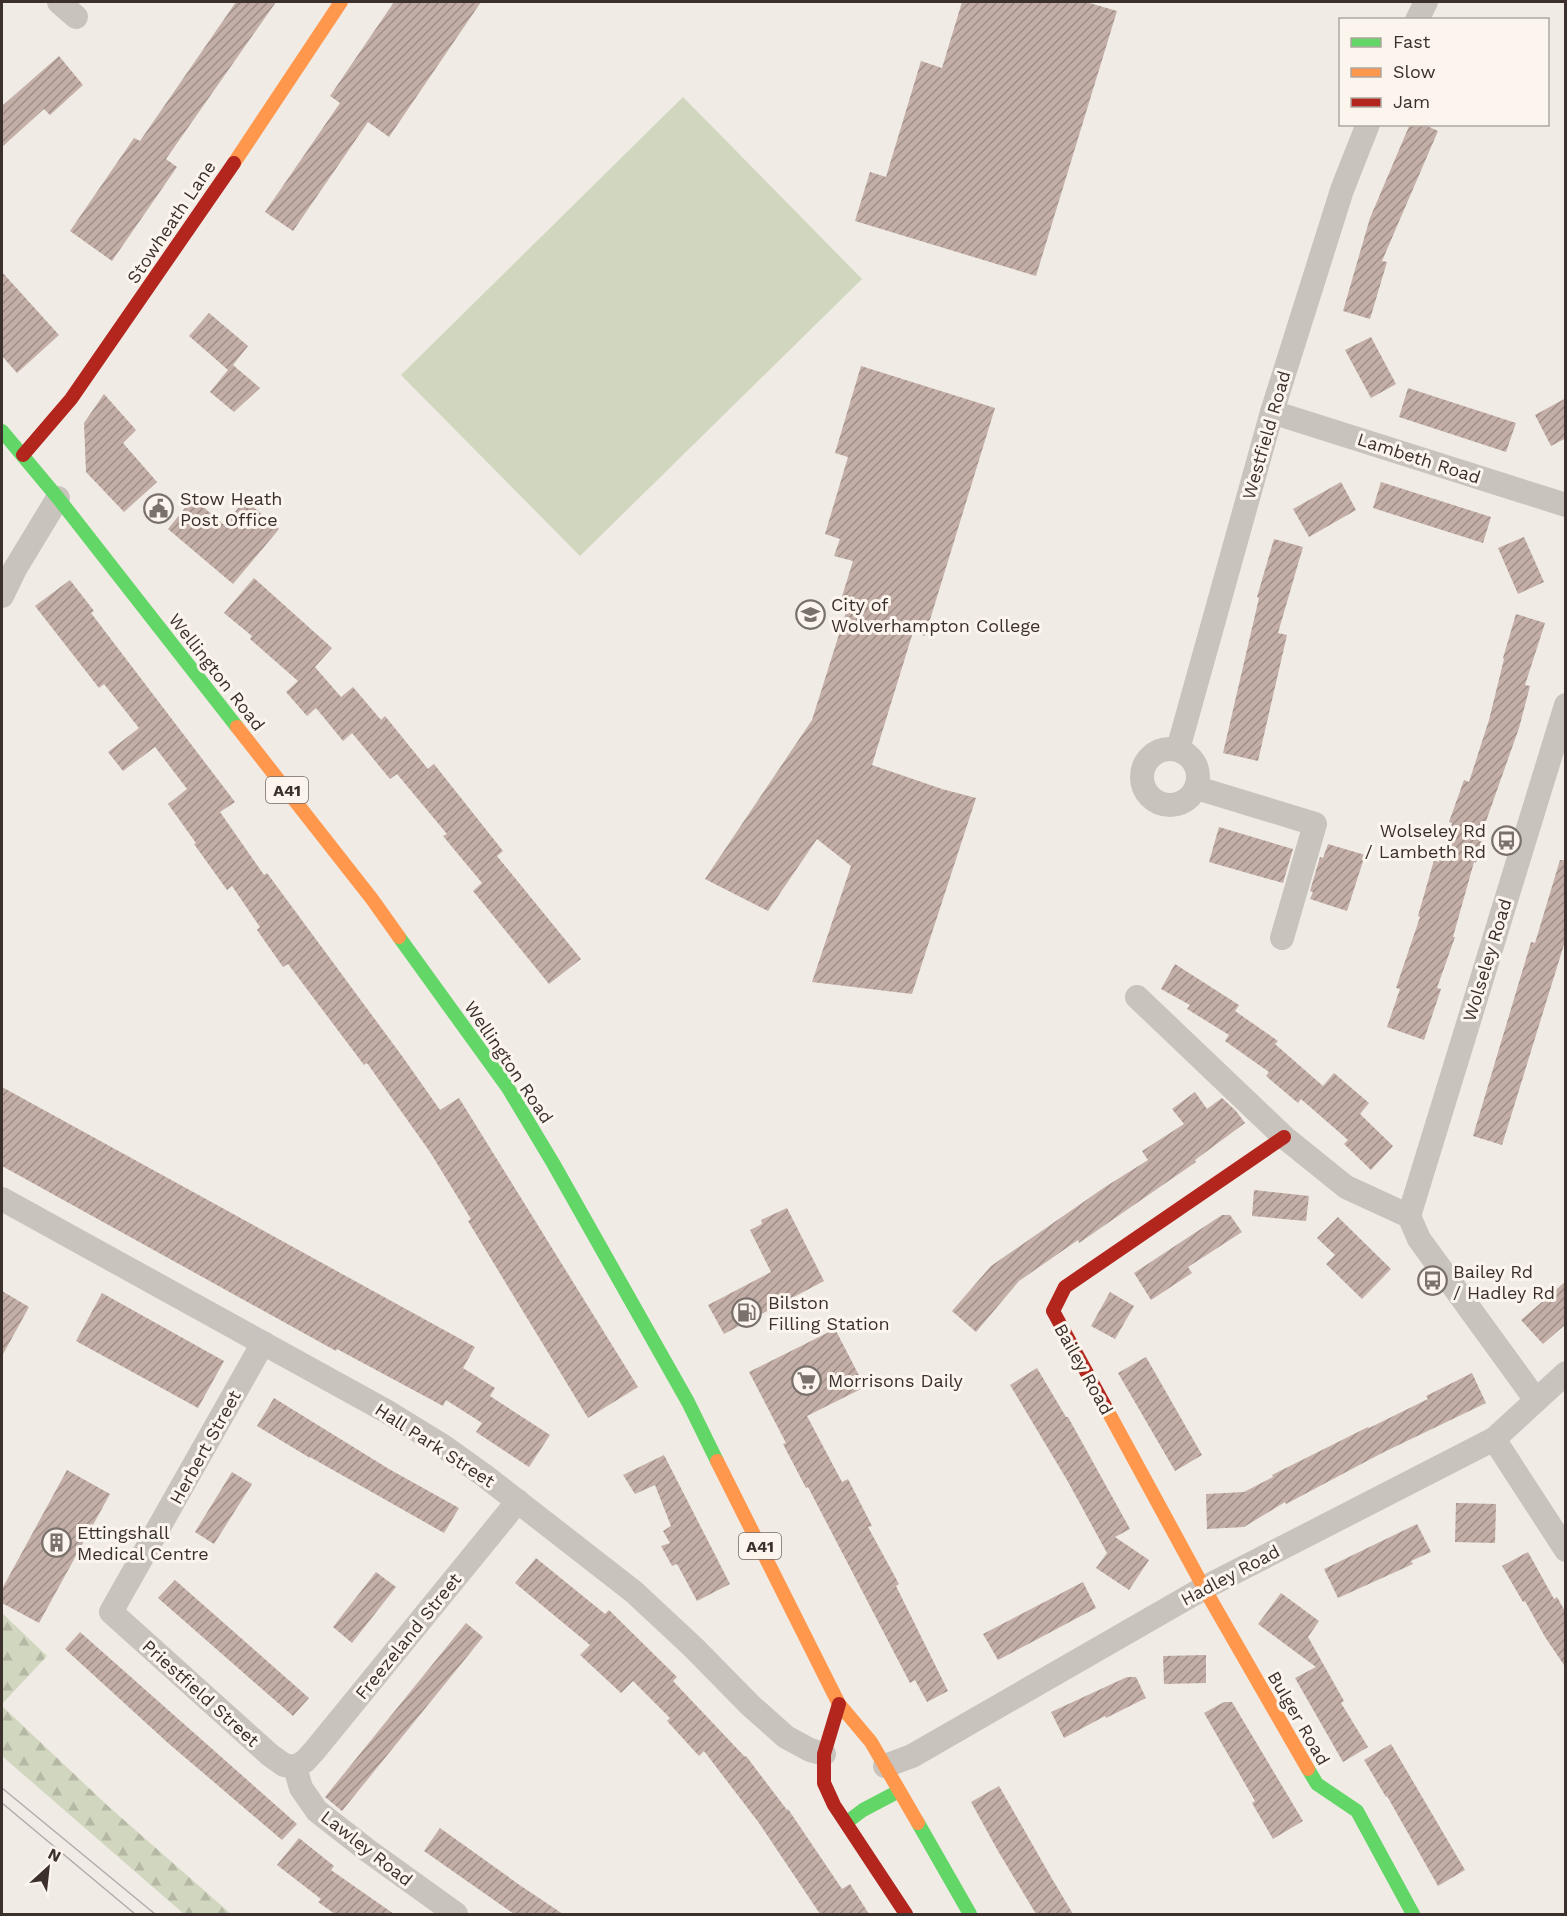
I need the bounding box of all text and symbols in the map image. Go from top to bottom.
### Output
legend [1339,18,1549,126]
text: Fast [1393,31,1431,52]
text: Slow [1393,61,1436,82]
text: Jam [1393,91,1430,112]
street label: Stowheath Lane [122,157,220,287]
street label: Westfield Road [1238,368,1294,502]
street label: Lambeth Road [1355,428,1483,488]
place label: Stow Heath Post Office [180,488,282,530]
public building icon: Stow Heath Post Office [143,492,175,524]
place label: City of Wolverhampton College [831,594,1040,636]
school or university icon: City of Wolverhampton College [794,598,826,630]
street label: Wellington Road [165,609,269,735]
road number: A41 [266,777,308,803]
place label: Wolseley Rd / Lambeth Rd [1365,820,1486,862]
bus stop icon: Wolseley Rd / Lambeth Rd [1491,824,1523,856]
street label: Wolseley Road [1458,896,1516,1024]
street label: Wellington Road [460,997,558,1127]
place label: Bailey Rd / Hadley Rd [1453,1261,1555,1303]
bus stop icon: Bailey Rd / Hadley Rd [1416,1265,1448,1297]
place label: Bilston Filling Station [768,1292,890,1334]
fuel station icon: Bilston Filling Station [731,1296,763,1328]
street label: Bailey Road [1050,1320,1118,1418]
supermarket icon: Morrisons Daily [791,1364,823,1396]
place label: Morrisons Daily [828,1370,964,1391]
street label: Herbert Street [165,1386,245,1508]
street label: Hall Park Street [371,1398,499,1492]
place label: Ettingshall Medical Centre [77,1522,209,1564]
building icon: Ettingshall Medical Centre [40,1526,72,1558]
road number: A41 [739,1533,781,1559]
street label: Hadley Road [1177,1540,1283,1610]
street label: Freezeland Street [351,1568,466,1703]
street label: Priestfield Street [138,1635,264,1751]
street label: Bulger Road [1264,1667,1334,1769]
street label: Lawley Road [317,1806,417,1890]
north arrow [18,1838,78,1898]
text: N [45,1844,64,1866]

